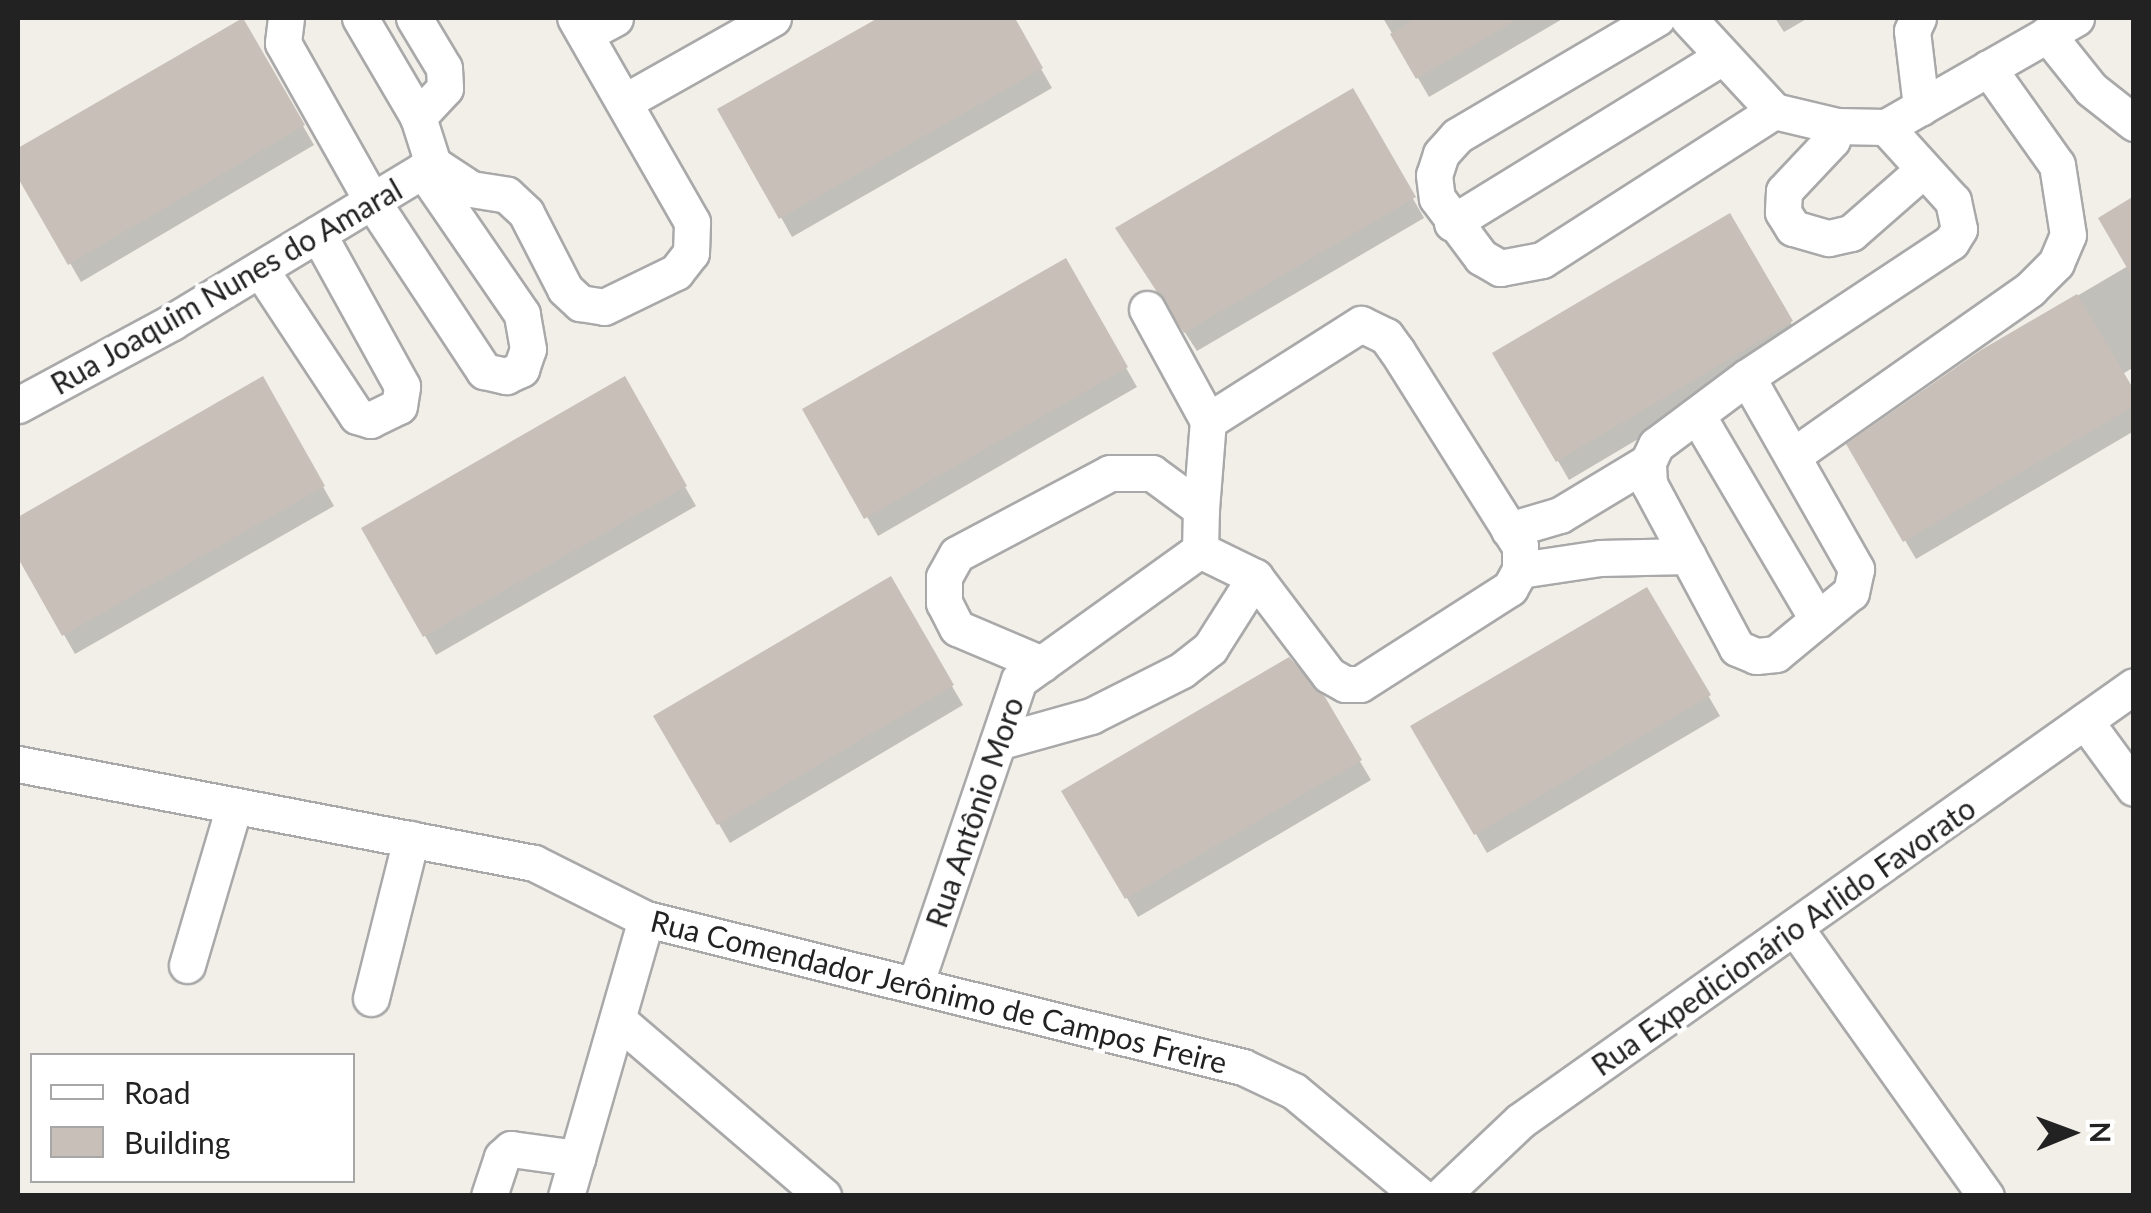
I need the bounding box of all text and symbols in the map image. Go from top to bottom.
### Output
street label: Rua Joaquim Nunes do Amaral [43,170,409,402]
street label: Rua Antônio Moro [918,692,1030,932]
street label: Rua Expedicionário Arlido Favorato [1584,789,1982,1083]
street label: Rua Comendador Jerônimo de Campos Freire [647,902,1231,1080]
legend [30,1053,355,1183]
text: Road [124,1074,191,1110]
north arrow [2021,1083,2121,1183]
text: N [2084,1121,2118,1144]
text: Building [124,1124,230,1160]

